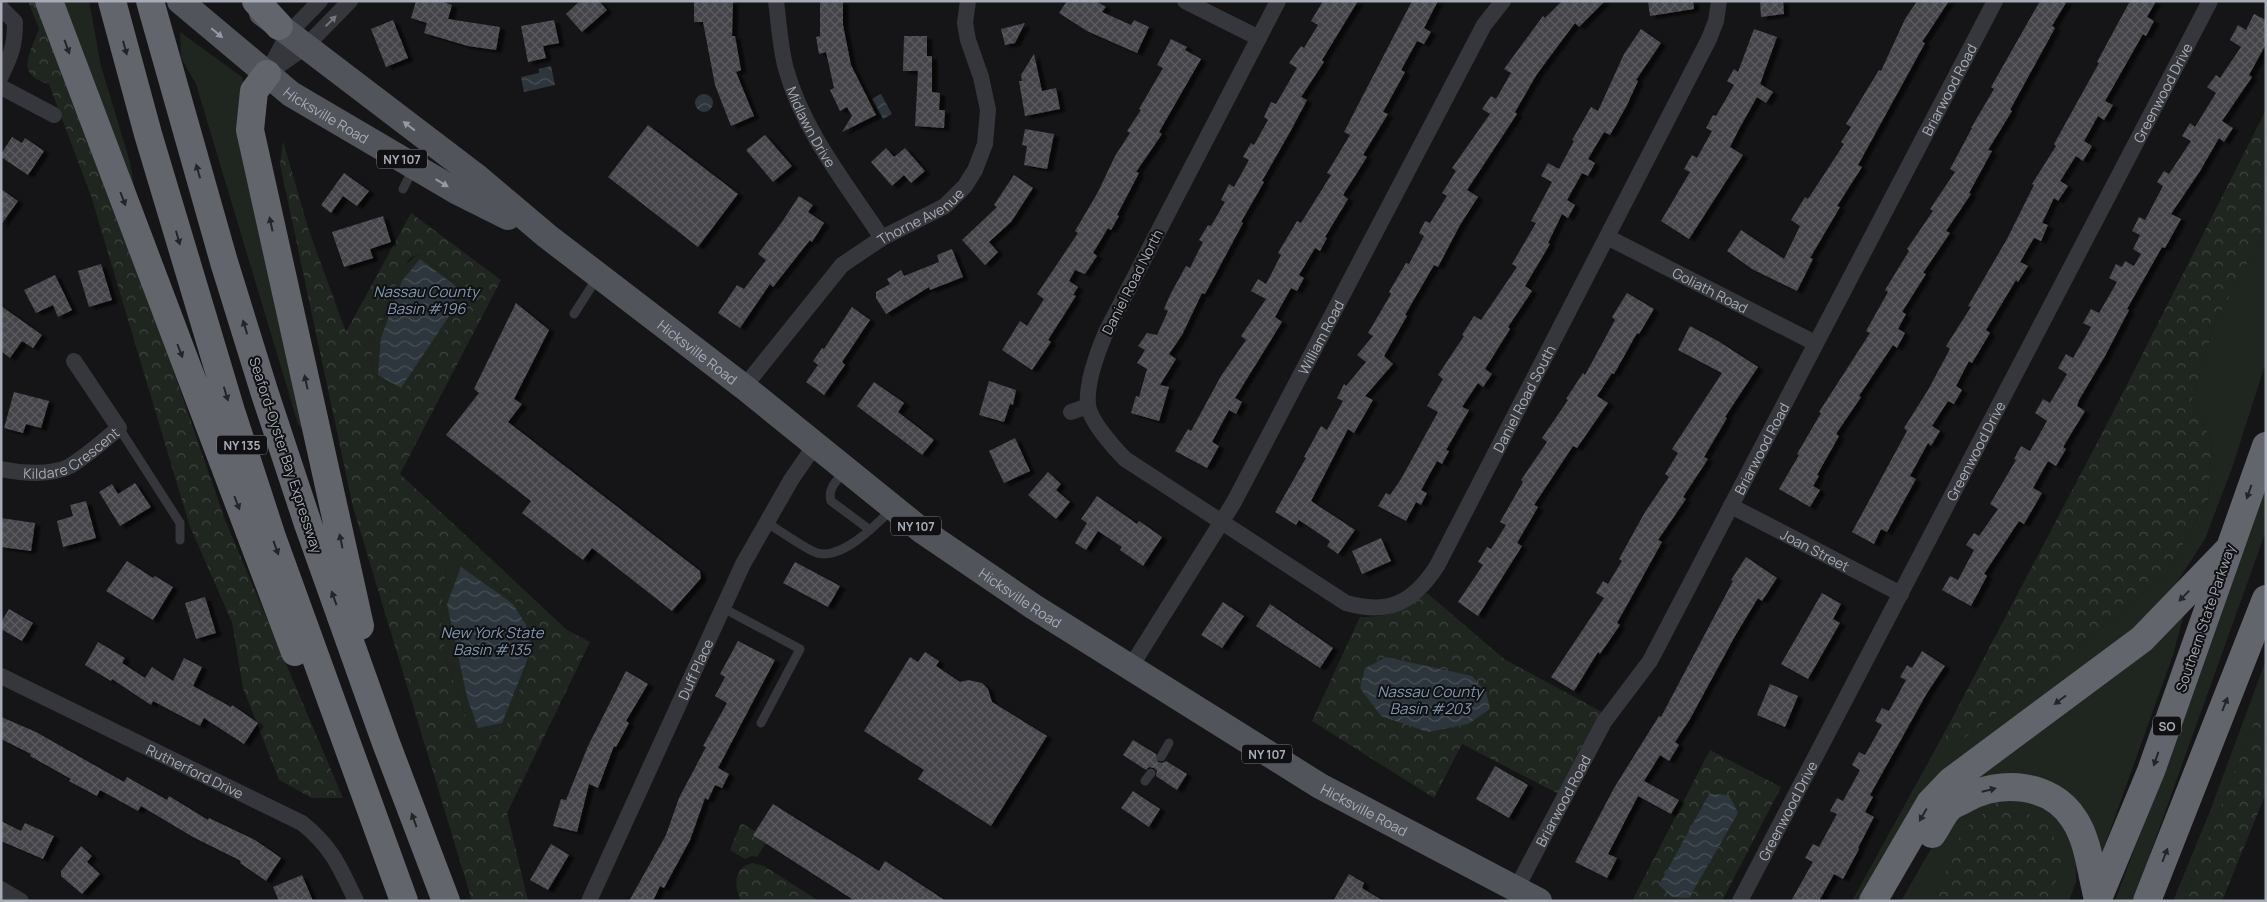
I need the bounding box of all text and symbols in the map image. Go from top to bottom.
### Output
one-way arrow [325,15,337,27]
one-way arrow [210,27,223,38]
one-way arrow [64,39,71,54]
street label: Greenwood Drive [2128,39,2196,146]
street label: Briarwood Road [1917,40,1981,139]
one-way arrow [121,41,129,56]
street label: Hicksville Road [280,82,373,147]
street label: Midlawn Drive [783,84,841,171]
one-way arrow [402,121,416,131]
road number: NY 107 [377,150,427,168]
one-way arrow [194,164,202,179]
one-way arrow [436,178,449,187]
street label: Thorne Avenue [873,184,967,248]
one-way arrow [119,192,127,207]
one-way arrow [267,216,275,231]
street label: Daniel Road North [1097,226,1167,338]
one-way arrow [175,231,183,246]
street label: Goliath Road [1669,262,1751,317]
water label: Nassau County Basin #196 [373,281,481,319]
street label: William Road [1293,297,1348,378]
street label: Hicksville Road [654,315,742,388]
one-way arrow [240,319,248,334]
street label: Daniel Road South [1488,341,1559,455]
one-way arrow [176,344,184,359]
street label: Seaford-Oyster Bay Expressway [245,355,327,556]
one-way arrow [302,375,310,390]
one-way arrow [222,387,230,402]
street label: Greenwood Drive [1941,397,2009,504]
street label: Briarwood Road [1729,399,1793,498]
street label: Kildare Crescent [23,422,123,482]
road number: NY 135 [217,436,267,454]
one-way arrow [2245,485,2253,500]
one-way arrow [234,496,241,511]
road number: NY 107 [891,516,941,536]
street label: Joan Street [1778,524,1853,575]
one-way arrow [337,534,345,549]
one-way arrow [273,541,280,556]
street label: Southern State Parkway [2171,541,2239,694]
street label: Hicksville Road [976,563,1066,632]
one-way arrow [2178,589,2190,601]
one-way arrow [330,590,337,605]
water label: New York State Basin #135 [440,622,545,660]
street label: Duff Place [673,636,717,703]
water label: Nassau County Basin #203 [1377,681,1485,719]
one-way arrow [2053,695,2067,705]
one-way arrow [2221,696,2229,711]
road number: SO [2153,716,2181,736]
street label: Rutherford Drive [143,739,247,803]
road number: NY 107 [1242,744,1292,764]
street label: Briarwood Road [1531,751,1595,850]
one-way arrow [2152,752,2160,767]
street label: Greenwood Drive [1753,757,1821,864]
street label: Hicksville Road [1318,779,1411,840]
one-way arrow [1981,786,1996,794]
one-way arrow [1919,809,1928,822]
one-way arrow [410,812,418,827]
one-way arrow [2162,848,2169,863]

